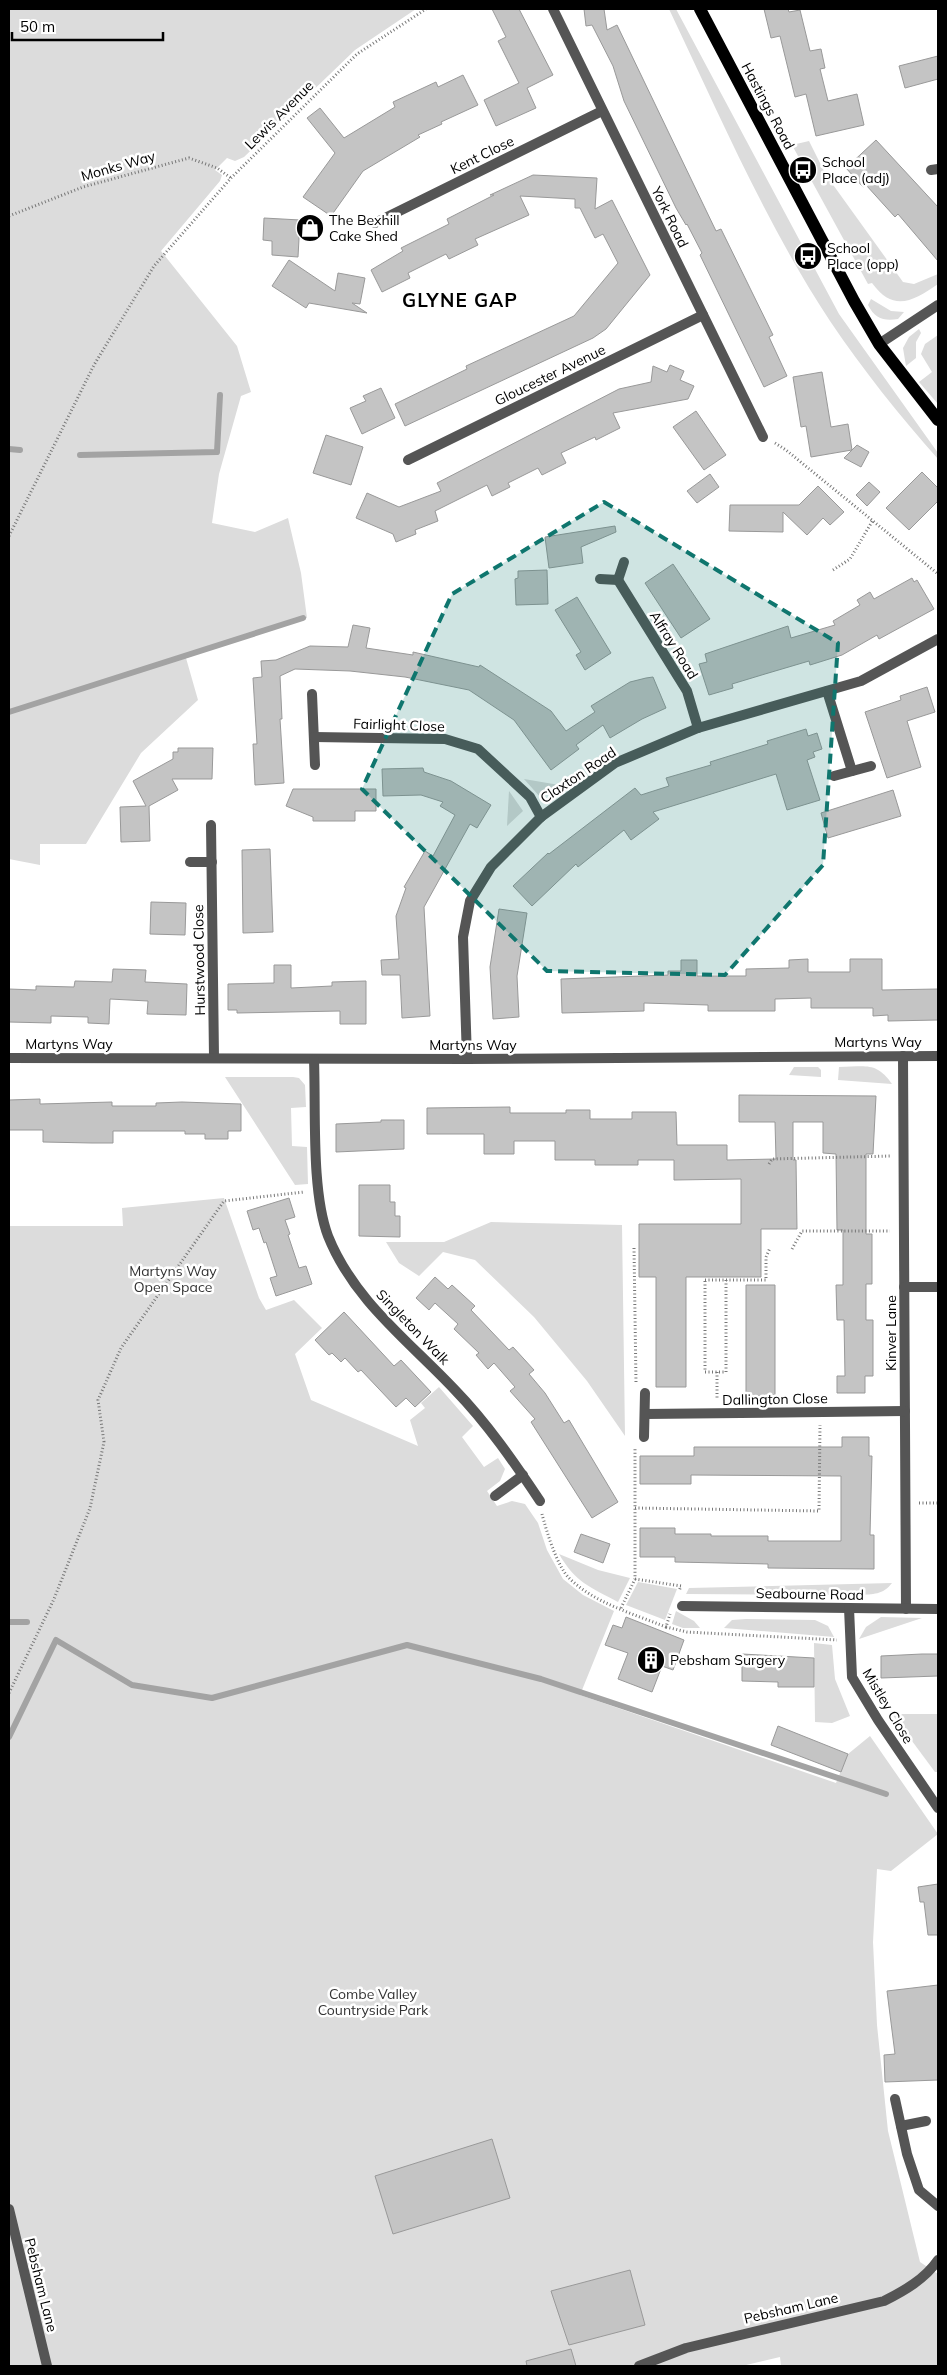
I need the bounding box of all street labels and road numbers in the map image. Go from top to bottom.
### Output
street label: Hastings Road [738,59,798,153]
street label: Lewis Avenue [241,77,317,153]
street label: Kent Close [447,132,517,178]
street label: Monks Way [79,147,158,185]
street label: York Road [647,183,692,250]
street label: Gloucester Avenue [492,340,608,410]
street label: Alfray Road [646,608,702,682]
street label: Fairlight Close [353,714,445,736]
street label: Claxton Road [537,743,619,807]
street label: Hurstwood Close [189,904,209,1016]
street label: Martyns Way [834,1033,922,1051]
street label: Martyns Way [25,1035,113,1053]
street label: Martyns Way [429,1036,517,1054]
street label: Singleton Walk [372,1285,454,1369]
street label: Kinver Lane [882,1295,900,1371]
street label: Dallington Close [722,1389,828,1409]
street label: Seabourne Road [756,1584,864,1604]
street label: Mistley Close [859,1665,917,1747]
street label: Pebsham Lane [21,2236,61,2334]
street label: Pebsham Lane [742,2288,840,2328]

